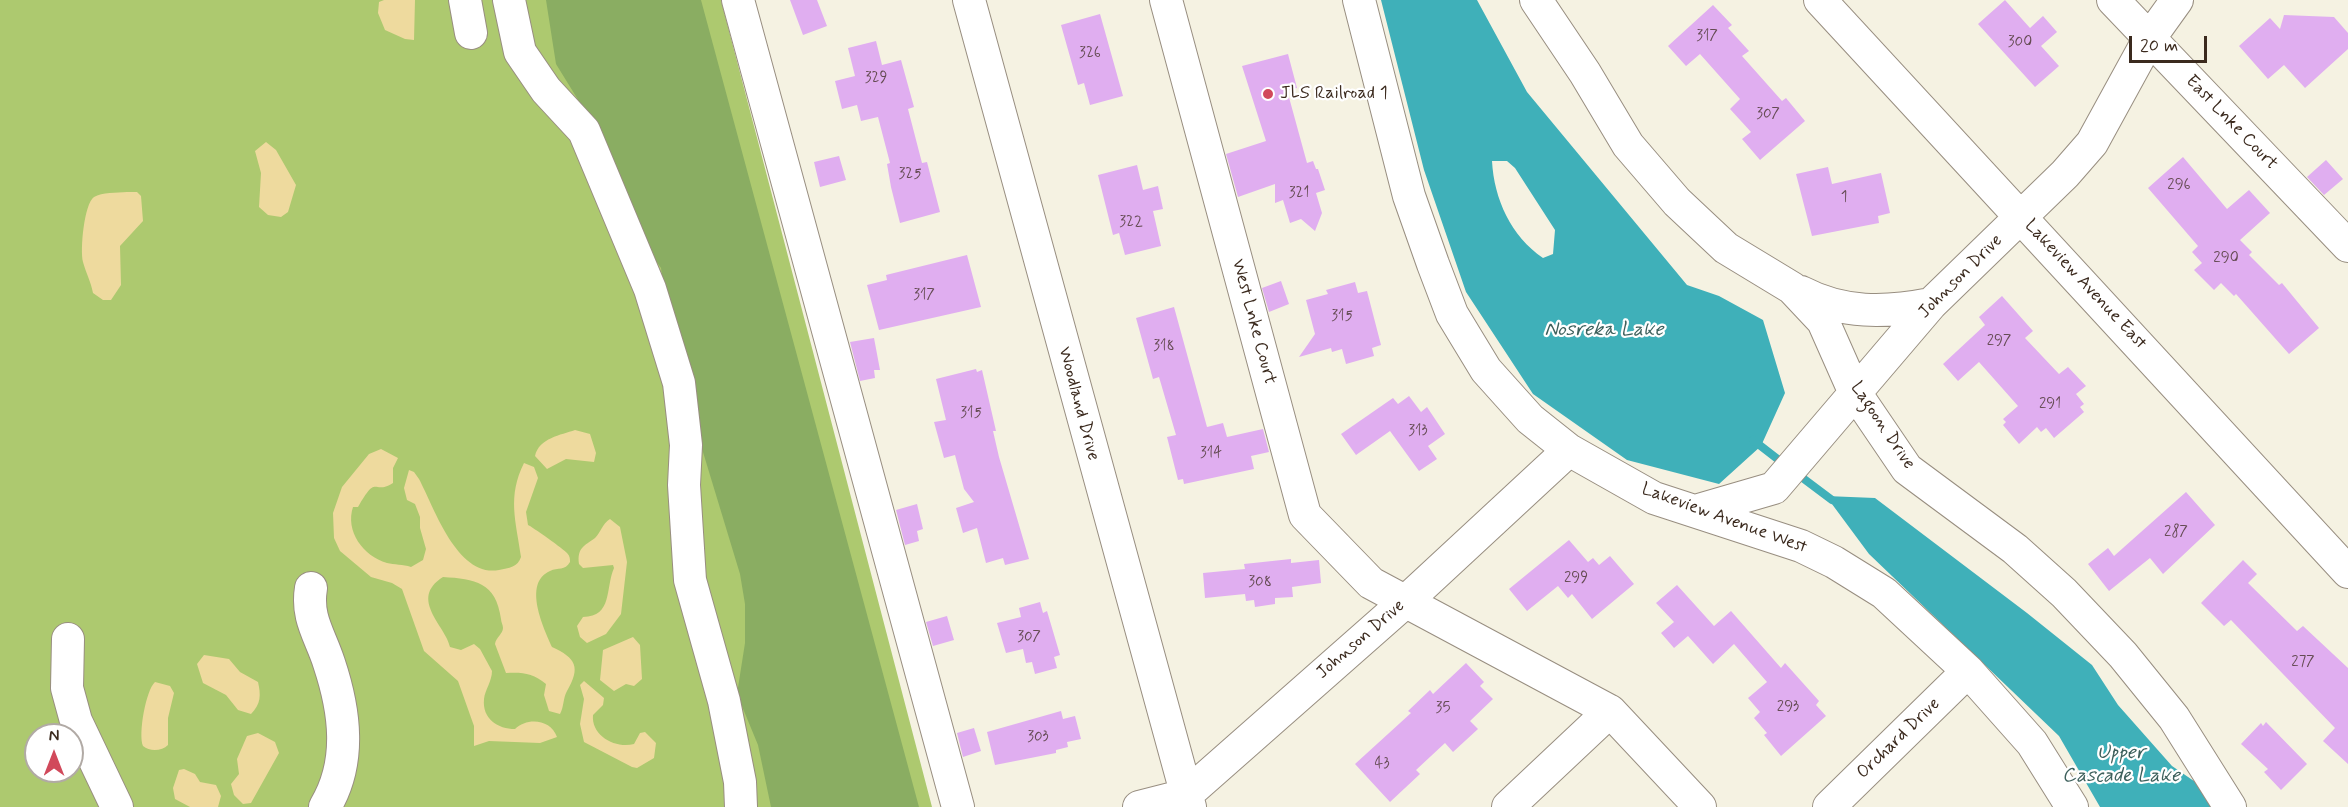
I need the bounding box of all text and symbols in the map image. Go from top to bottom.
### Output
scale bar [2132,24,2210,62]
house number: 317 [1696,28,1718,46]
house number: 300 [2008,34,2032,52]
text: 20 m [2140,34,2178,58]
house number: 326 [1079,45,1101,63]
house number: 329 [865,70,887,88]
street label: East Lnke Court [2180,71,2282,175]
place label: JLS Railroad 1 [1280,83,1388,105]
marker: JLS Railroad 1 [1261,87,1275,101]
house number: 307 [1756,106,1780,124]
house number: 325 [898,166,922,184]
house number: 296 [2167,177,2191,195]
house number: 321 [1289,185,1309,203]
house number: 1 [1841,189,1847,207]
house number: 322 [1119,214,1143,232]
street label: Lakeview Avenue East [2019,216,2151,354]
street label: Johnson Drive [1914,230,2008,324]
house number: 290 [2213,250,2239,268]
street label: West Lnke Court [1226,257,1280,387]
house number: 317 [913,287,935,305]
house number: 315 [1331,308,1353,326]
water label: Nosreka Lake [1545,319,1663,343]
house number: 297 [1987,333,2011,351]
house number: 318 [1153,338,1175,356]
street label: Woodland Drive [1052,345,1104,463]
street label: Lagoon Drive [1845,378,1919,474]
house number: 291 [2039,396,2061,414]
house number: 315 [960,405,982,423]
house number: 313 [1408,423,1428,441]
house number: 314 [1200,445,1222,463]
street label: Lakeview Avenue West [1638,479,1810,559]
house number: 287 [2164,524,2188,542]
house number: 299 [1564,570,1588,588]
house number: 308 [1248,574,1272,592]
street label: Johnson Drive [1312,596,1410,684]
house number: 307 [1017,629,1041,647]
house number: 277 [2291,654,2315,672]
street label: Orchard Drive [1853,694,1945,784]
house number: 293 [1777,699,1799,717]
house number: 35 [1436,700,1450,718]
north arrow [24,723,84,783]
text: N [49,726,59,747]
house number: 303 [1027,729,1049,747]
water label: Upper Cascade Lake [2062,742,2180,789]
house number: 43 [1374,755,1390,773]

